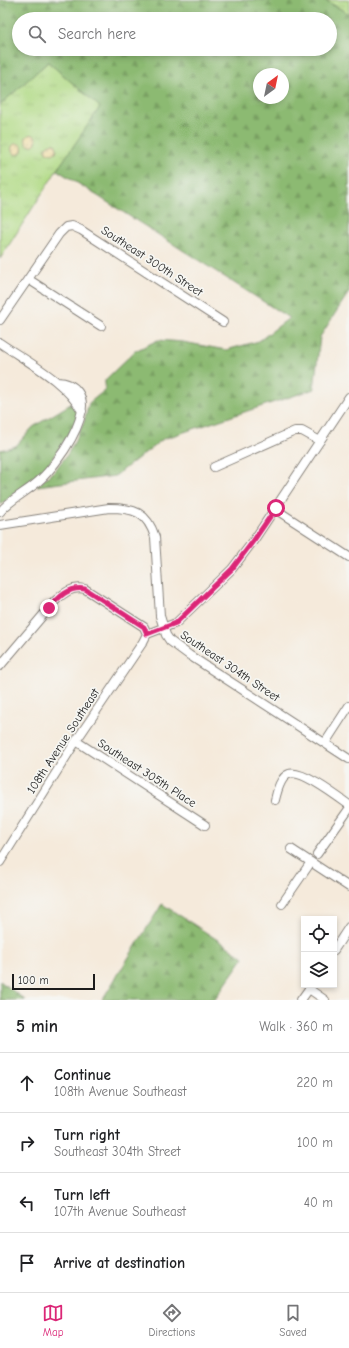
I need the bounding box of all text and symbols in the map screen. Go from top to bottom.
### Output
search box [12,12,337,56]
icon: search [26,23,48,45]
text: Search here [58,25,136,43]
north arrow [253,68,289,104]
street label: Southeast 300th Street [99,223,206,299]
route start [267,499,285,517]
route end [40,599,58,617]
street label: Southeast 304th Street [178,628,283,705]
street label: 108th Avenue Southeast [24,685,102,796]
street label: Southeast 305th Place [95,736,199,810]
map controls [301,916,337,988]
button: locate [301,916,337,952]
button: layers [301,952,337,988]
scale bar [12,972,95,991]
text: 100 m [18,974,49,987]
text: 5 min [16,1017,58,1036]
text: Walk · 360 m [259,1019,333,1034]
text: Continue [54,1066,111,1084]
icon: ahead [16,1072,38,1094]
text: 220 m [296,1075,333,1090]
text: 108th Avenue Southeast [54,1084,186,1099]
text: Turn right [54,1126,120,1144]
icon: right [16,1132,38,1154]
text: 100 m [297,1135,333,1150]
text: Southeast 304th Street [54,1144,180,1159]
text: Turn left [54,1186,110,1204]
icon: left [16,1192,38,1214]
text: 40 m [304,1195,333,1210]
text: 107th Avenue Southeast [54,1204,186,1219]
icon: arrive [16,1252,38,1274]
text: Arrive at destination [54,1254,185,1272]
tab: Map [42,1302,64,1339]
tab: Directions [148,1302,195,1339]
tab: Saved [279,1302,307,1339]

